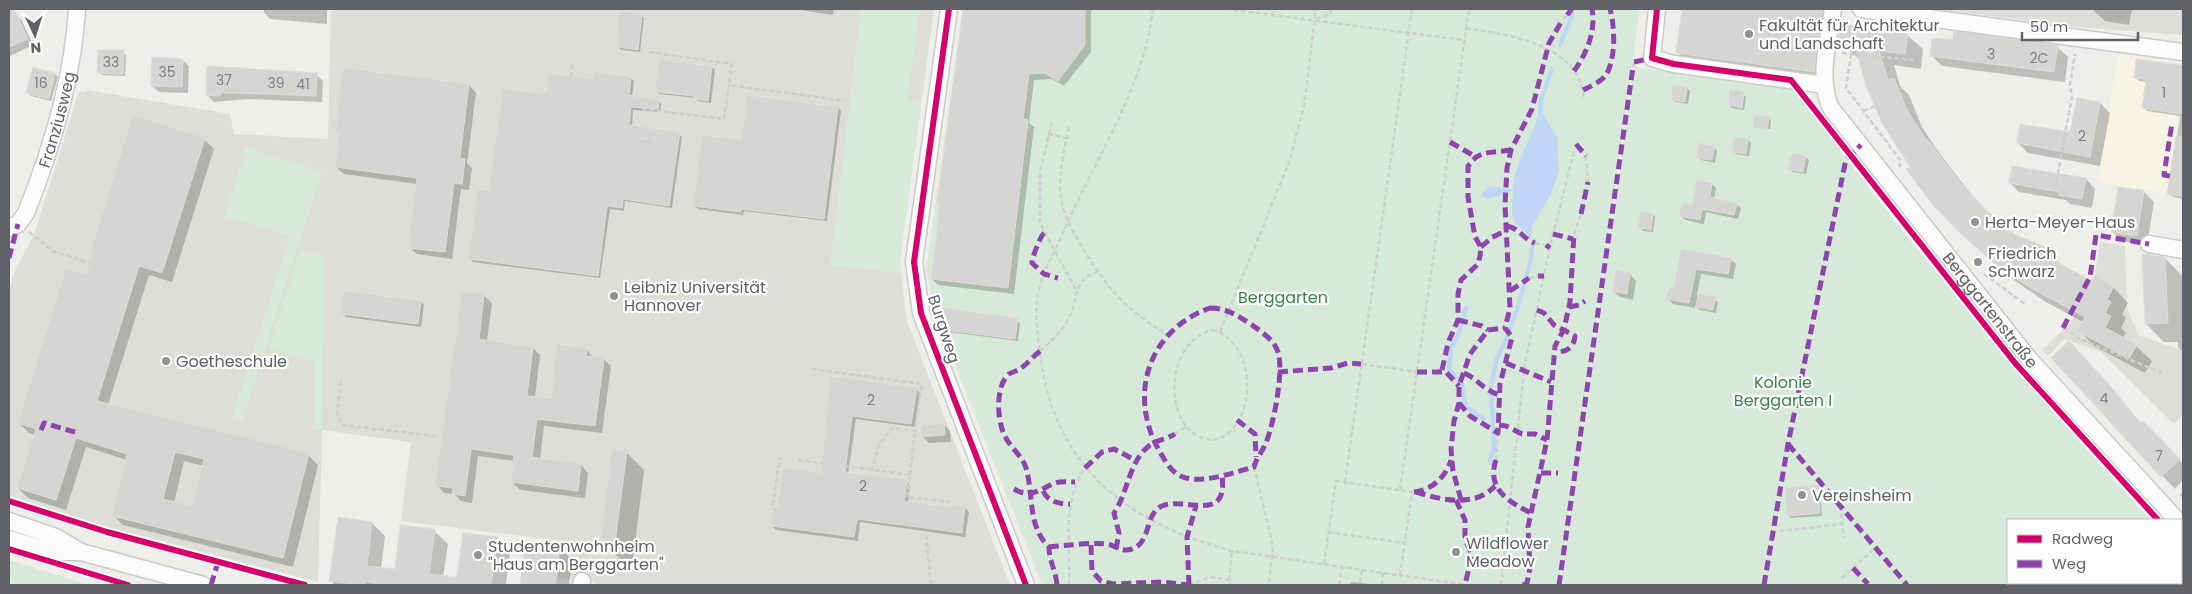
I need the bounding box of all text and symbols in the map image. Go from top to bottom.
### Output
north arrow [10,10,60,60]
scale bar [2022,10,2138,42]
place label: Fakultät für Architektur und Landschaft [1759,14,1939,55]
text: 50 m [2030,16,2068,37]
marker: Fakultät für Architektur und Landschaft [1743,28,1755,40]
text: N [30,38,42,58]
house number: 3 [1987,44,1995,64]
house number: 2C [2030,48,2048,68]
house number: 33 [103,52,119,72]
house number: 35 [158,62,176,82]
street label: Franziusweg [32,69,80,171]
house number: 37 [216,70,232,90]
house number: 16 [34,73,48,93]
house number: 39 [267,73,285,93]
house number: 41 [296,74,310,94]
house number: 1 [2162,83,2166,103]
house number: 2 [2078,126,2086,146]
place label: Herta-Meyer-Haus [1985,211,2135,234]
marker: Herta-Meyer-Haus [1969,216,1981,228]
place label: Friedrich Schwarz [1988,242,2057,283]
street label: Berggartenstraße [1938,247,2043,373]
marker: Friedrich Schwarz [1972,256,1984,268]
place label: Leibniz Universität Hannover [624,276,766,317]
park label: Berggarten [1238,286,1328,309]
marker: Leibniz Universität Hannover [608,290,620,302]
street label: Burgweg [922,292,966,366]
place label: Goetheschule [176,350,287,373]
marker: Goetheschule [160,355,172,367]
park label: Kolonie Berggarten I [1734,371,1832,412]
house number: 4 [2100,388,2109,408]
house number: 2 [867,390,875,410]
house number: 7 [2155,446,2163,466]
house number: 2 [859,476,867,496]
place label: Vereinsheim [1812,484,1912,507]
marker: Vereinsheim [1796,489,1808,501]
legend [2007,519,2182,584]
text: Radweg [2052,528,2113,549]
place label: Wildflower Meadow [1466,532,1549,573]
place label: Studentenwohnheim "Haus am Berggarten" [488,535,664,576]
marker: Wildflower Meadow [1450,546,1462,558]
marker: Studentenwohnheim "Haus am Berggarten" [472,549,484,561]
text: Weg [2052,553,2086,574]

